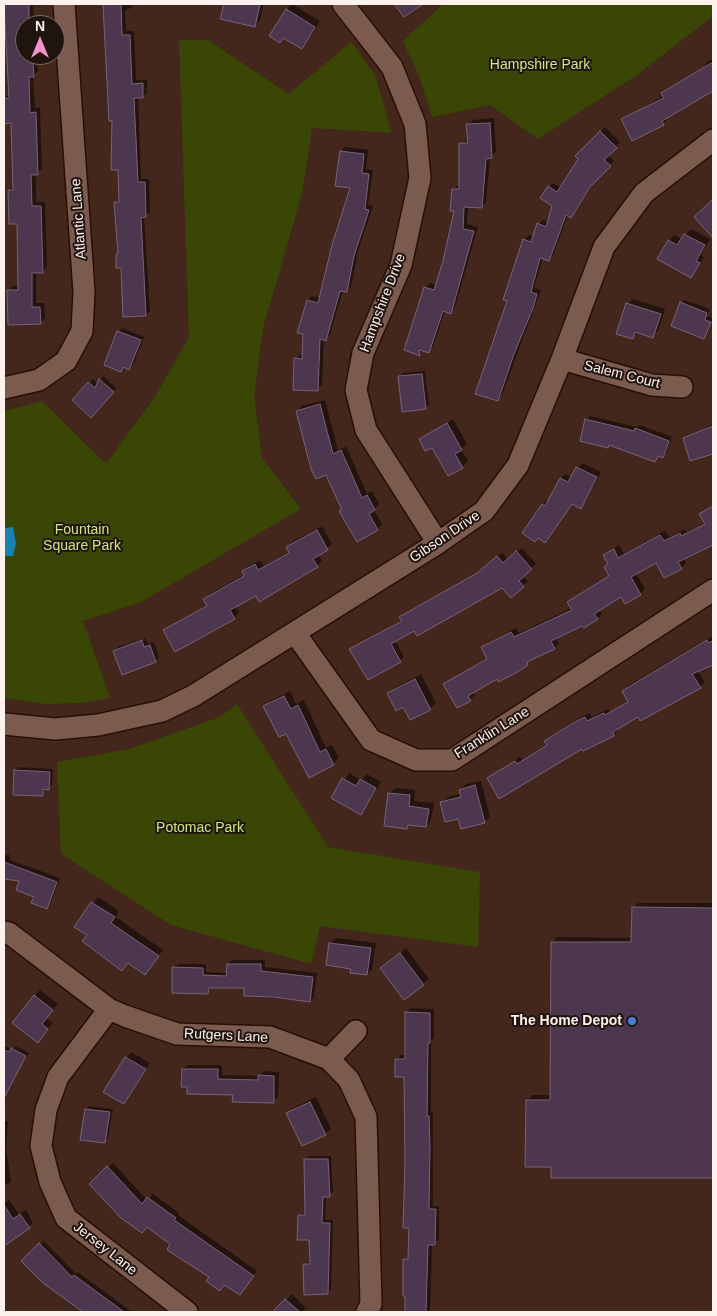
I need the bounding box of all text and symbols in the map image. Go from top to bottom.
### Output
north arrow [15,15,65,65]
text: N [35,18,45,34]
park label: Hampshire Park [490,57,590,73]
street label: Atlantic Lane [68,178,90,260]
street label: Hampshire Drive [356,251,410,355]
street label: Salem Court [582,357,662,393]
street label: Gibson Drive [407,507,483,567]
park label: Fountain Square Park [43,522,121,554]
street label: Franklin Lane [452,703,532,763]
park label: Potomac Park [156,820,244,836]
place label: The Home Depot [511,1013,622,1029]
marker: The Home Depot [626,1015,638,1027]
street label: Rutgers Lane [184,1025,268,1047]
street label: Jersey Lane [70,1219,140,1279]

